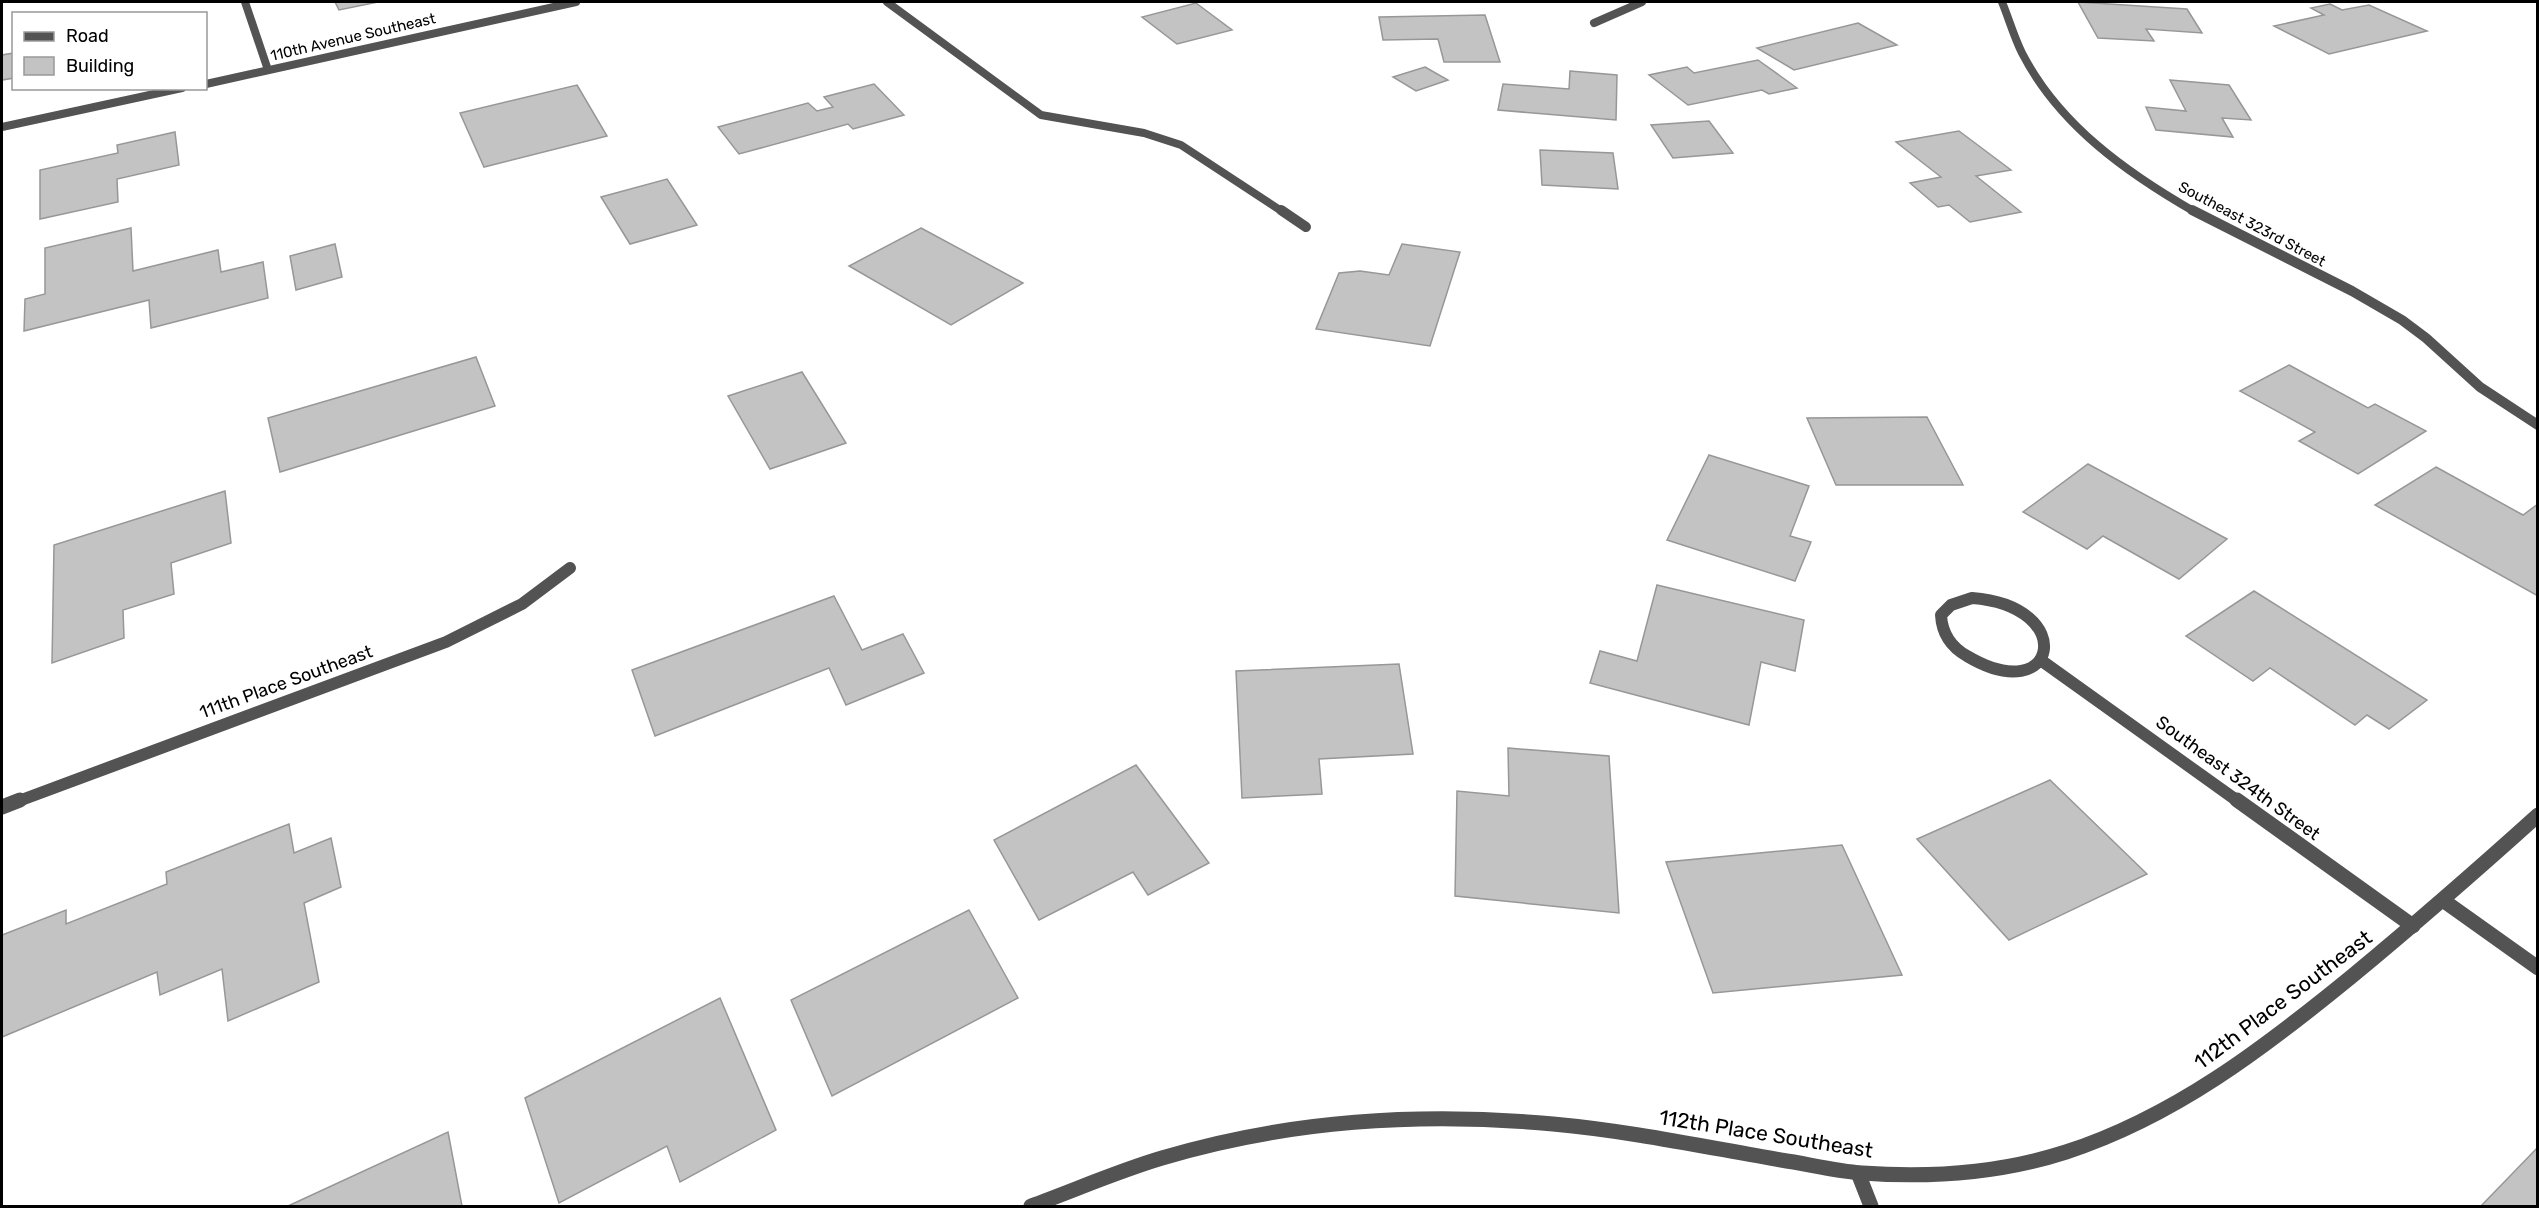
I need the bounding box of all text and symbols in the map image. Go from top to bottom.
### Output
street label: 110th Avenue Southeast [269,9,437,65]
legend [12,12,207,90]
text: Road [66,25,109,47]
text: Building [66,55,134,77]
street label: Southeast 323rd Street [2175,178,2329,271]
street label: 111th Place Southeast [197,640,375,724]
street label: Southeast 324th Street [2152,711,2324,845]
street label: 112th Place Southeast [2189,925,2377,1075]
street label: 112th Place Southeast [1657,1104,1875,1163]

